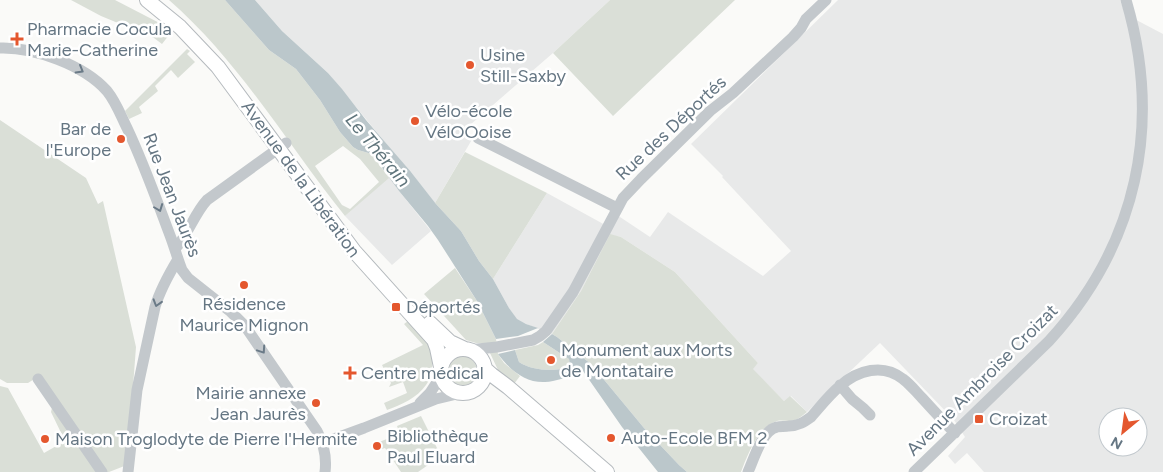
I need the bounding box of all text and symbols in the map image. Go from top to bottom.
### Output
place label: Pharmacie Cocula Marie-Catherine [27,18,172,61]
marker: Pharmacie Cocula Marie-Catherine [11,33,23,45]
place label: Usine Still-Saxby [480,44,567,87]
marker: Usine Still-Saxby [464,59,476,71]
one-way arrow [74,64,83,74]
street label: Rue des Déportés [611,71,731,185]
street label: Avenue de la Libération [237,96,365,262]
place label: Vélo-école VélOOoise [425,100,512,143]
water label: Le Thérain [341,108,416,192]
marker: Vélo-école VélOOoise [409,115,421,127]
place label: Bar de l'Europe [46,118,111,161]
street label: Rue Jean Jaurès [138,130,206,260]
marker: Bar de l'Europe [115,133,127,145]
one-way arrow [153,203,163,212]
marker: Résidence Maurice Mignon [238,279,250,291]
place label: Résidence Maurice Mignon [179,293,309,336]
place label: Déportés [406,296,480,318]
one-way arrow [152,298,162,306]
street label: Avenue Ambroise Croizat [902,300,1062,460]
marker: Déportés [390,301,402,313]
place label: Monument aux Morts de Montataire [561,339,732,382]
one-way arrow [256,344,265,353]
marker: Monument aux Morts de Montataire [545,354,557,366]
place label: Centre médical [361,362,484,384]
marker: Centre médical [343,366,357,380]
place label: Mairie annexe Jean Jaurès [196,382,306,425]
marker: Mairie annexe Jean Jaurès [310,397,322,409]
north arrow [1098,407,1148,457]
place label: Croizat [989,408,1047,430]
marker: Croizat [973,413,985,425]
place label: Bibliothèque Paul Eluard [387,425,488,468]
place label: Auto-Ecole BFM 2 [621,427,768,449]
place label: Maison Troglodyte de Pierre l'Hermite [55,428,357,450]
marker: Auto-Ecole BFM 2 [605,432,617,444]
marker: Maison Troglodyte de Pierre l'Hermite [39,433,51,445]
text: N [1108,433,1126,453]
marker: Bibliothèque Paul Eluard [371,440,383,452]

